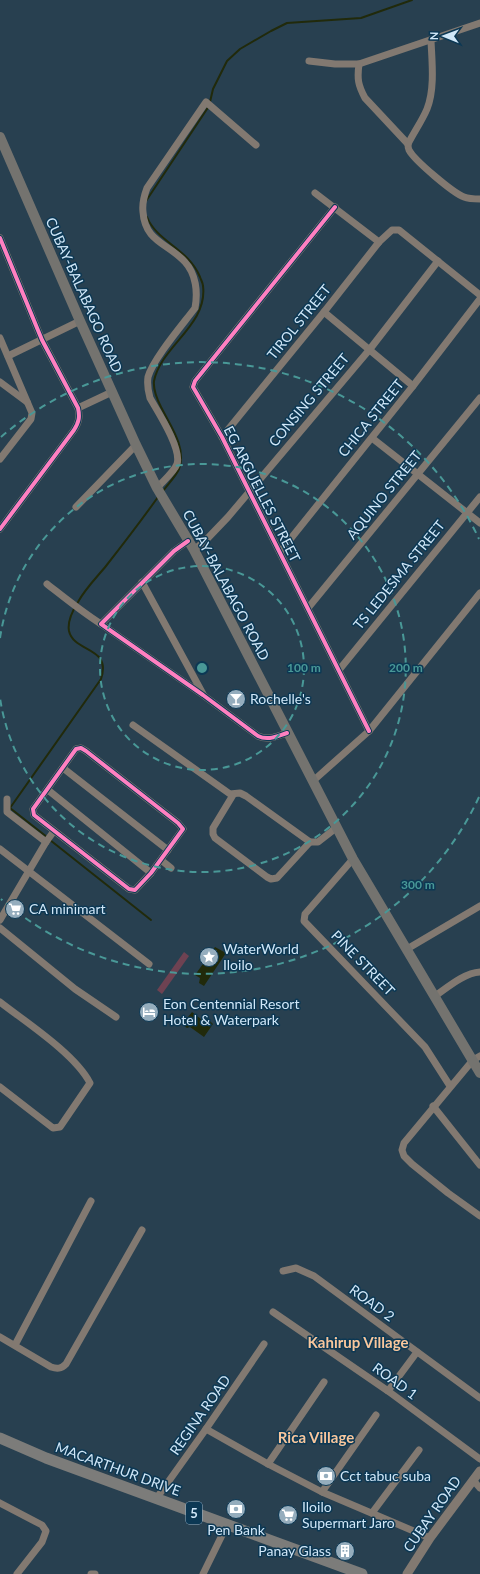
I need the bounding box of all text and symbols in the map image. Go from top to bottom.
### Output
north arrow [424,16,464,56]
text: N [427,31,440,40]
street label: CUBAY-BALABAGO ROAD [43,215,126,375]
street label: TIROL STREET [263,280,334,363]
street label: CONSING STREET [265,349,353,450]
street label: CHICA STREET [334,375,408,460]
street label: EG ARGUELLES STREET [221,423,305,565]
street label: AQUINO STREET [343,446,425,542]
street label: CUBAY-BALABAGO ROAD [179,507,273,663]
street label: TS LEDESMA STREET [349,516,448,633]
text: 100 m [287,660,321,675]
text: 200 m [389,660,423,675]
centre of rings [195,661,209,675]
bar icon: Rochelle's [225,688,247,710]
place label: Rochelle's [250,690,311,707]
text: 300 m [401,877,435,892]
supermarket icon: CA minimart [4,898,26,920]
place label: CA minimart [29,900,106,917]
street label: PINE STREET [328,927,399,999]
place label: WaterWorld Iloilo [223,940,299,973]
place icon: WaterWorld Iloilo [198,946,220,968]
place label: Eon Centennial Resort Hotel & Waterpark [163,995,299,1028]
hotel icon: Eon Centennial Resort Hotel & Waterpark [138,1001,160,1023]
street label: ROAD 2 [346,1281,398,1325]
district label: Kahirup Village [308,1333,408,1351]
street label: ROAD 1 [369,1359,421,1403]
street label: REGINA ROAD [166,1371,233,1458]
district label: Rica Village [278,1428,354,1446]
street label: MACARTHUR DRIVE [53,1438,183,1499]
bank icon: Cct tabuc suba [315,1465,337,1487]
place label: Cct tabuc suba [340,1467,431,1484]
street label: CUBAY ROAD [399,1473,464,1555]
bank icon: Pen Bank [225,1498,247,1520]
place label: Iloilo Supermart Jaro [302,1498,395,1531]
road number: 5 [186,1502,202,1524]
supermarket icon: Iloilo Supermart Jaro [277,1504,299,1526]
place label: Pen Bank [207,1521,266,1538]
building icon: Panay Glass [334,1540,356,1562]
place label: Panay Glass [258,1542,331,1559]

